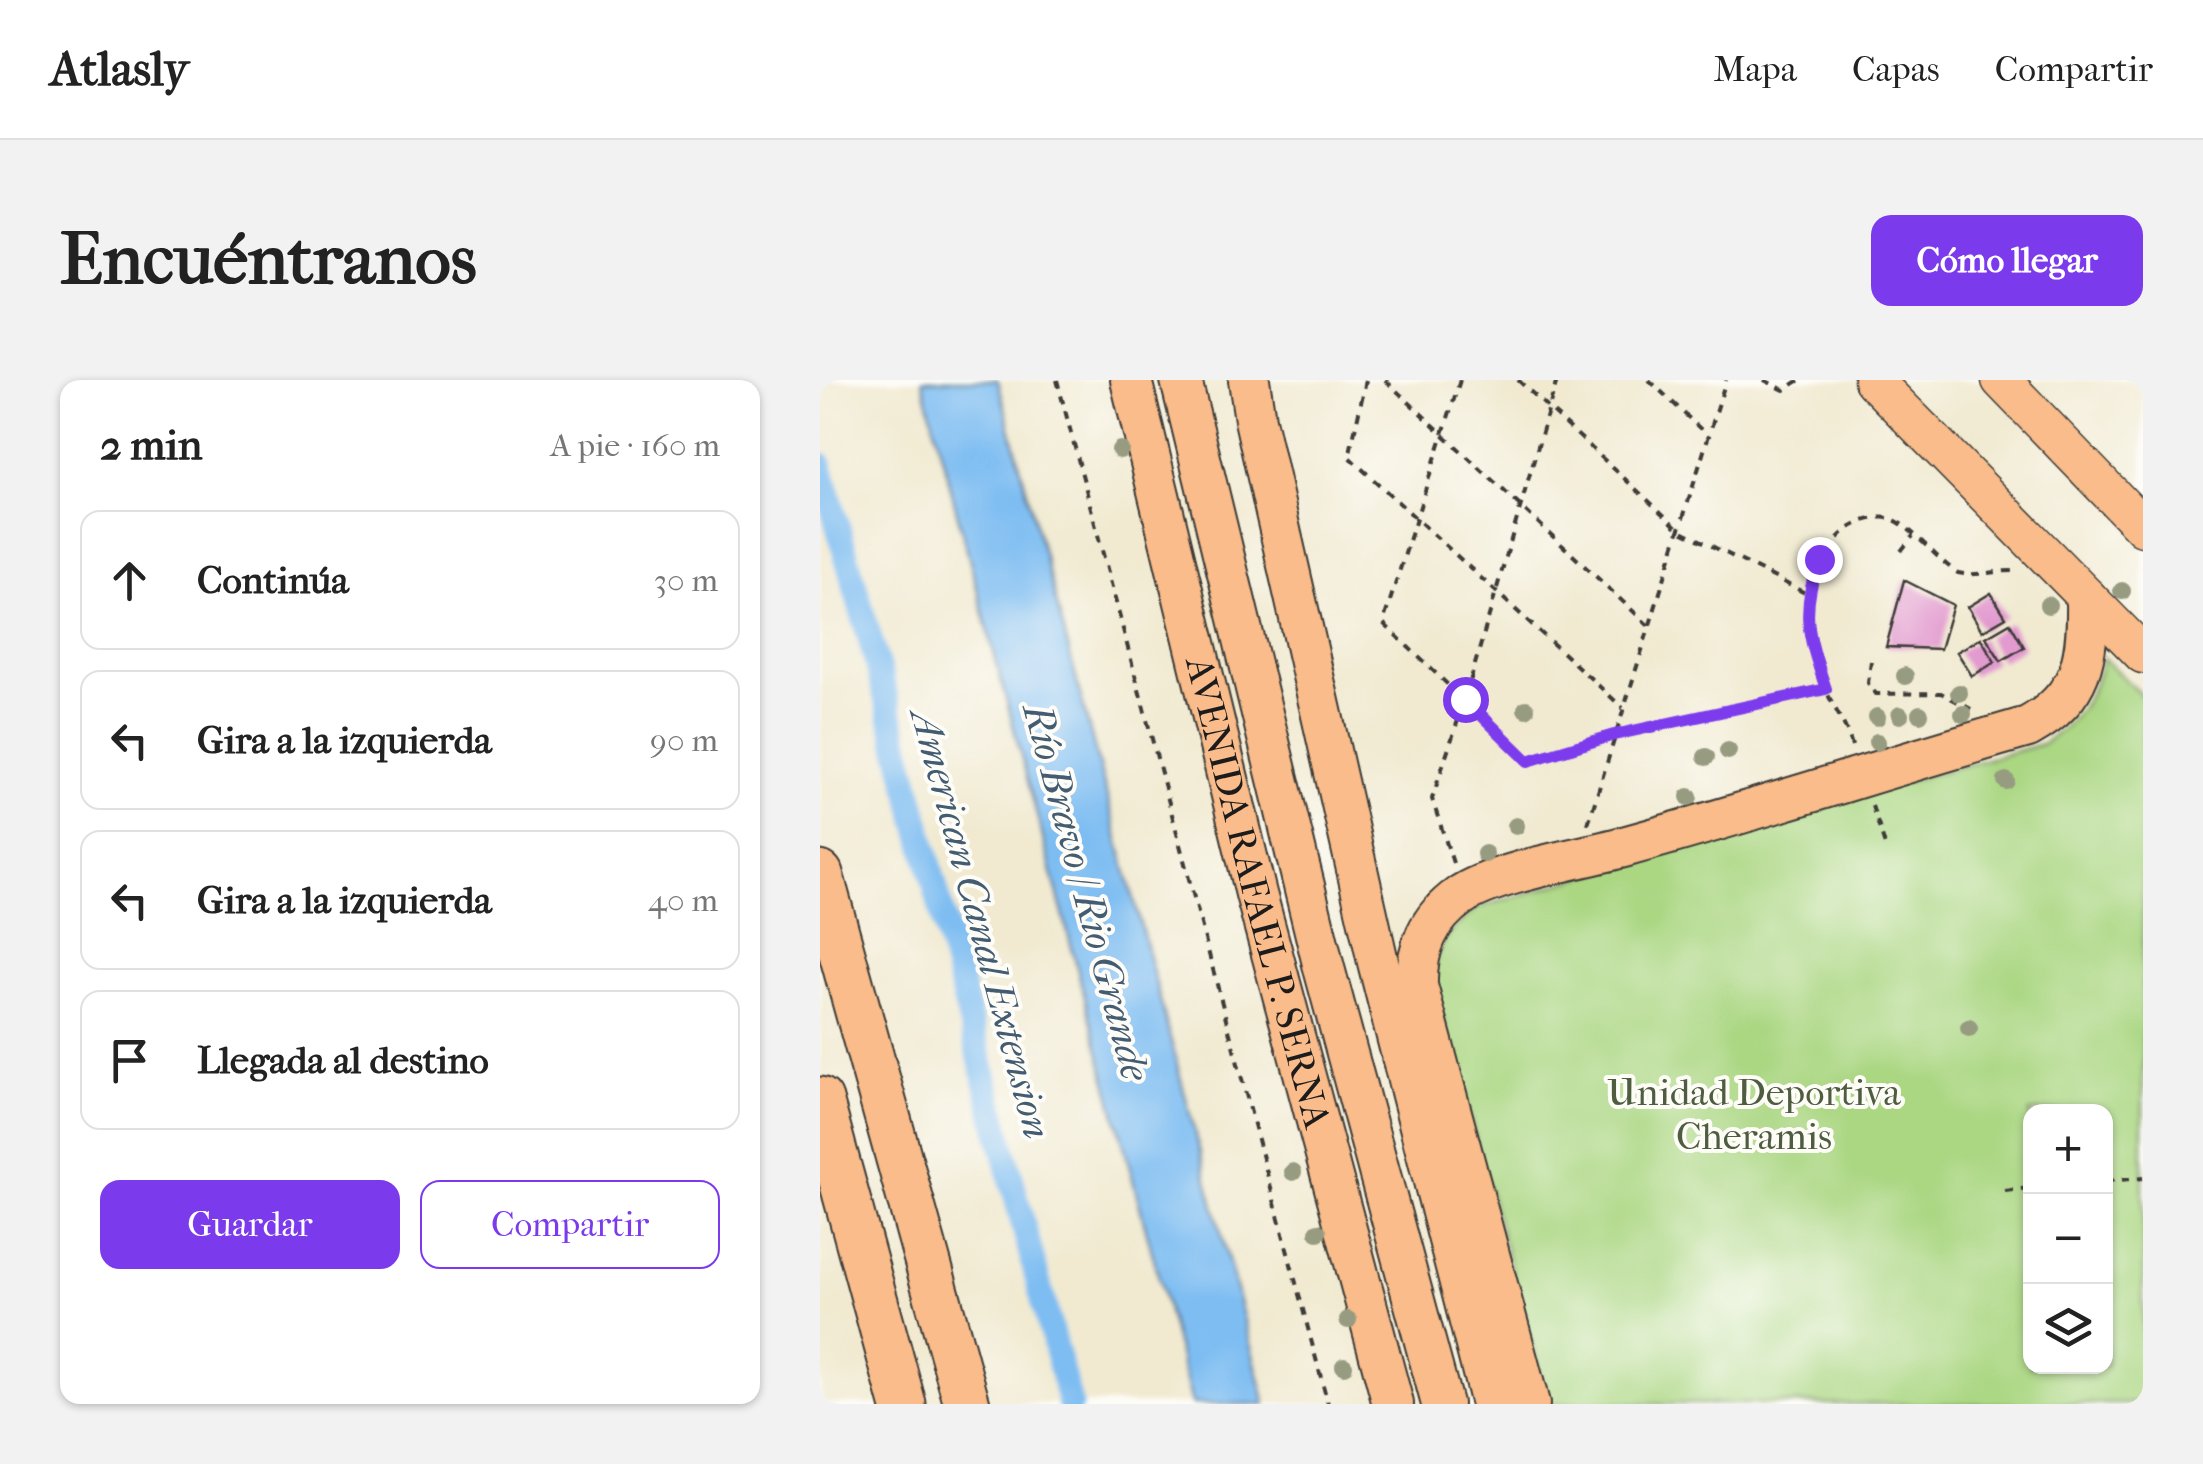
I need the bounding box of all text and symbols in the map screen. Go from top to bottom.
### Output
text: Atlasly [50,41,189,97]
text: Mapa [1714,49,1797,90]
text: Capas [1852,49,1940,90]
text: Compartir [1995,49,2153,90]
button: Cómo llegar [1871,215,2143,306]
text: Encuéntranos [60,219,477,301]
text: 2 min [100,421,202,470]
text: A pie · 160 m [550,427,720,464]
route end [1797,537,1843,583]
icon: ahead [102,553,157,608]
text: Continúa [197,558,349,603]
text: 30 m [654,562,718,599]
street label: AVENIDA RAFAEL P. SERNA [1176,650,1340,1133]
route start [1443,677,1489,723]
water label: Río Bravo / Rio Grande [1013,696,1159,1087]
water label: American Canal Extension [900,700,1060,1144]
icon: left [102,713,157,768]
text: Gira a la izquierda [197,718,492,763]
text: 90 m [650,722,718,759]
icon: left [102,873,157,928]
text: Gira a la izquierda [197,878,492,923]
text: 40 m [648,882,718,919]
icon: arrive [102,1033,157,1088]
text: Llegada al destino [197,1038,489,1083]
park label: Unidad Deportiva Cheramis [1607,1070,1901,1159]
map controls [2023,1104,2113,1374]
button: + [2023,1104,2113,1194]
button: Guardar [100,1180,400,1269]
button: Compartir [420,1180,720,1269]
button: − [2023,1194,2113,1284]
button: layers [2023,1284,2113,1374]

